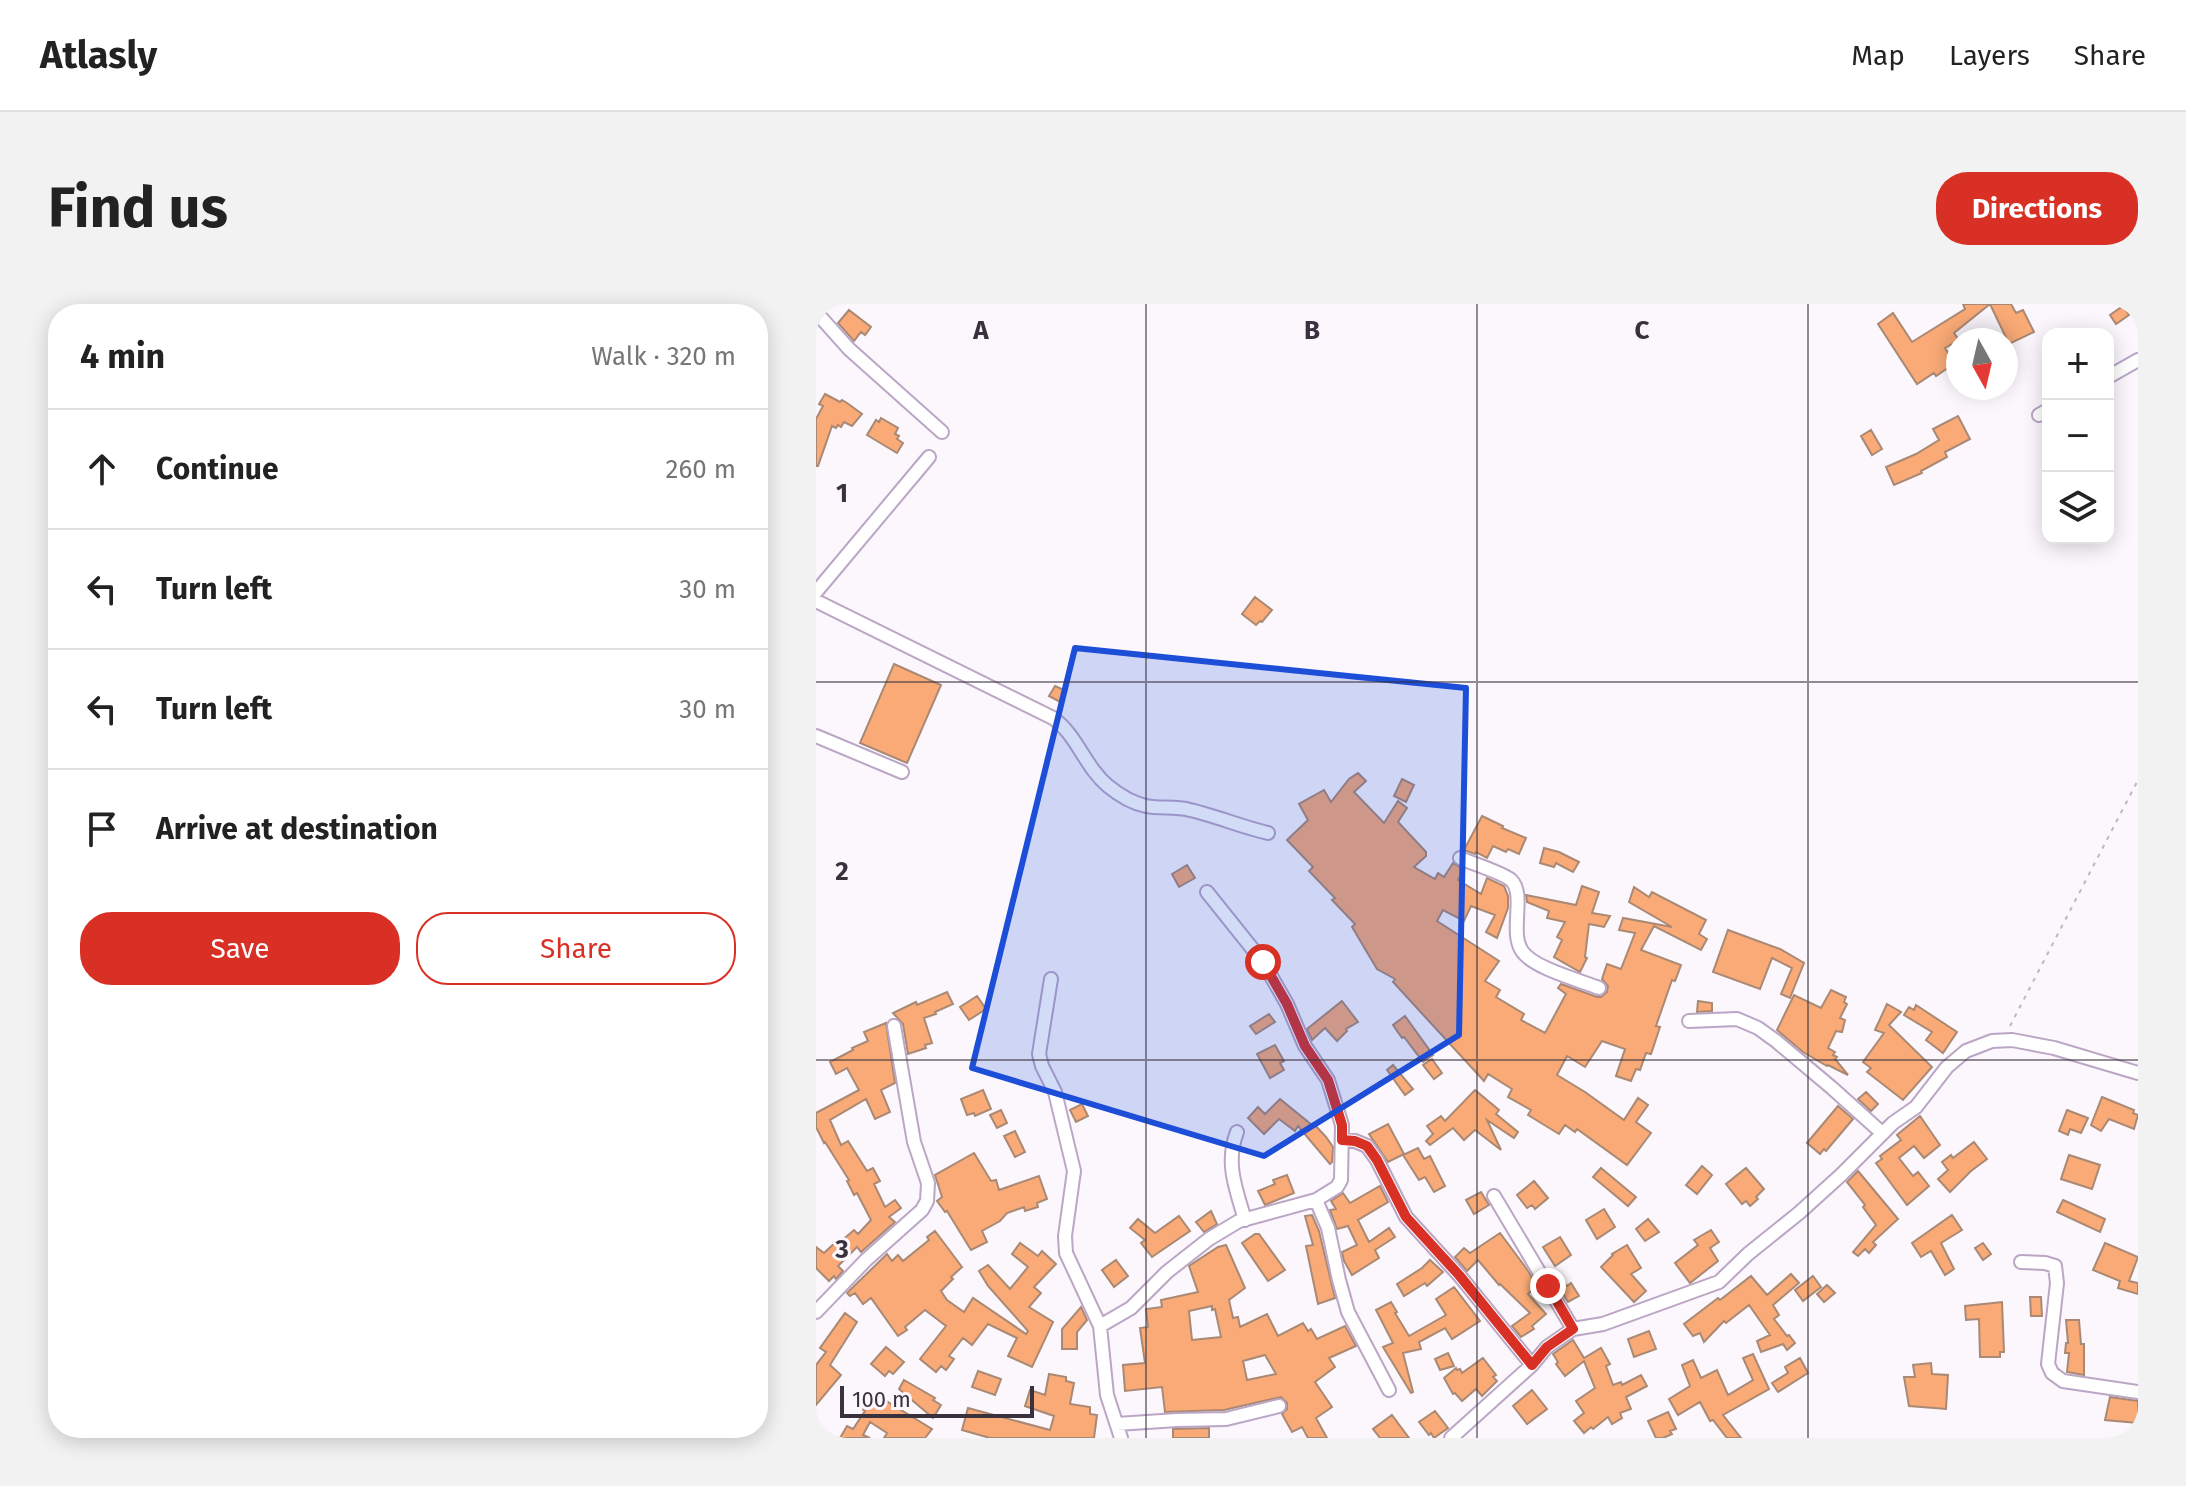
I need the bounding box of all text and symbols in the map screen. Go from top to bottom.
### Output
text: Atlasly [40,32,157,78]
text: Map [1851,39,1905,72]
text: Layers [1949,39,2030,72]
text: Share [2074,39,2146,72]
button: Directions [1936,172,2138,245]
text: Find us [48,175,228,242]
text: A [972,315,989,346]
text: B [1304,315,1320,346]
text: C [1635,315,1650,346]
north arrow [1946,328,2018,400]
map controls [2042,328,2114,544]
button: + [2042,328,2114,400]
text: 4 min [80,336,165,377]
text: Walk · 320 m [591,341,736,372]
button: − [2042,400,2114,472]
icon: ahead [80,447,124,491]
text: Continue [156,451,279,487]
text: 260 m [666,454,736,485]
button: layers [2042,472,2114,544]
text: 1 [836,478,848,509]
icon: left [80,567,124,611]
text: Turn left [156,571,272,607]
text: 30 m [679,574,736,605]
icon: left [80,687,124,731]
text: Turn left [156,691,272,727]
text: 30 m [679,694,736,725]
icon: arrive [80,807,124,851]
text: Arrive at destination [156,811,438,847]
text: 2 [835,856,849,887]
button: Save [80,912,400,985]
button: Share [416,912,736,985]
route start [1245,944,1281,980]
text: 3 [834,1234,849,1265]
route end [1530,1268,1566,1304]
scale bar [840,1382,1034,1418]
text: 100 m [852,1386,911,1413]

